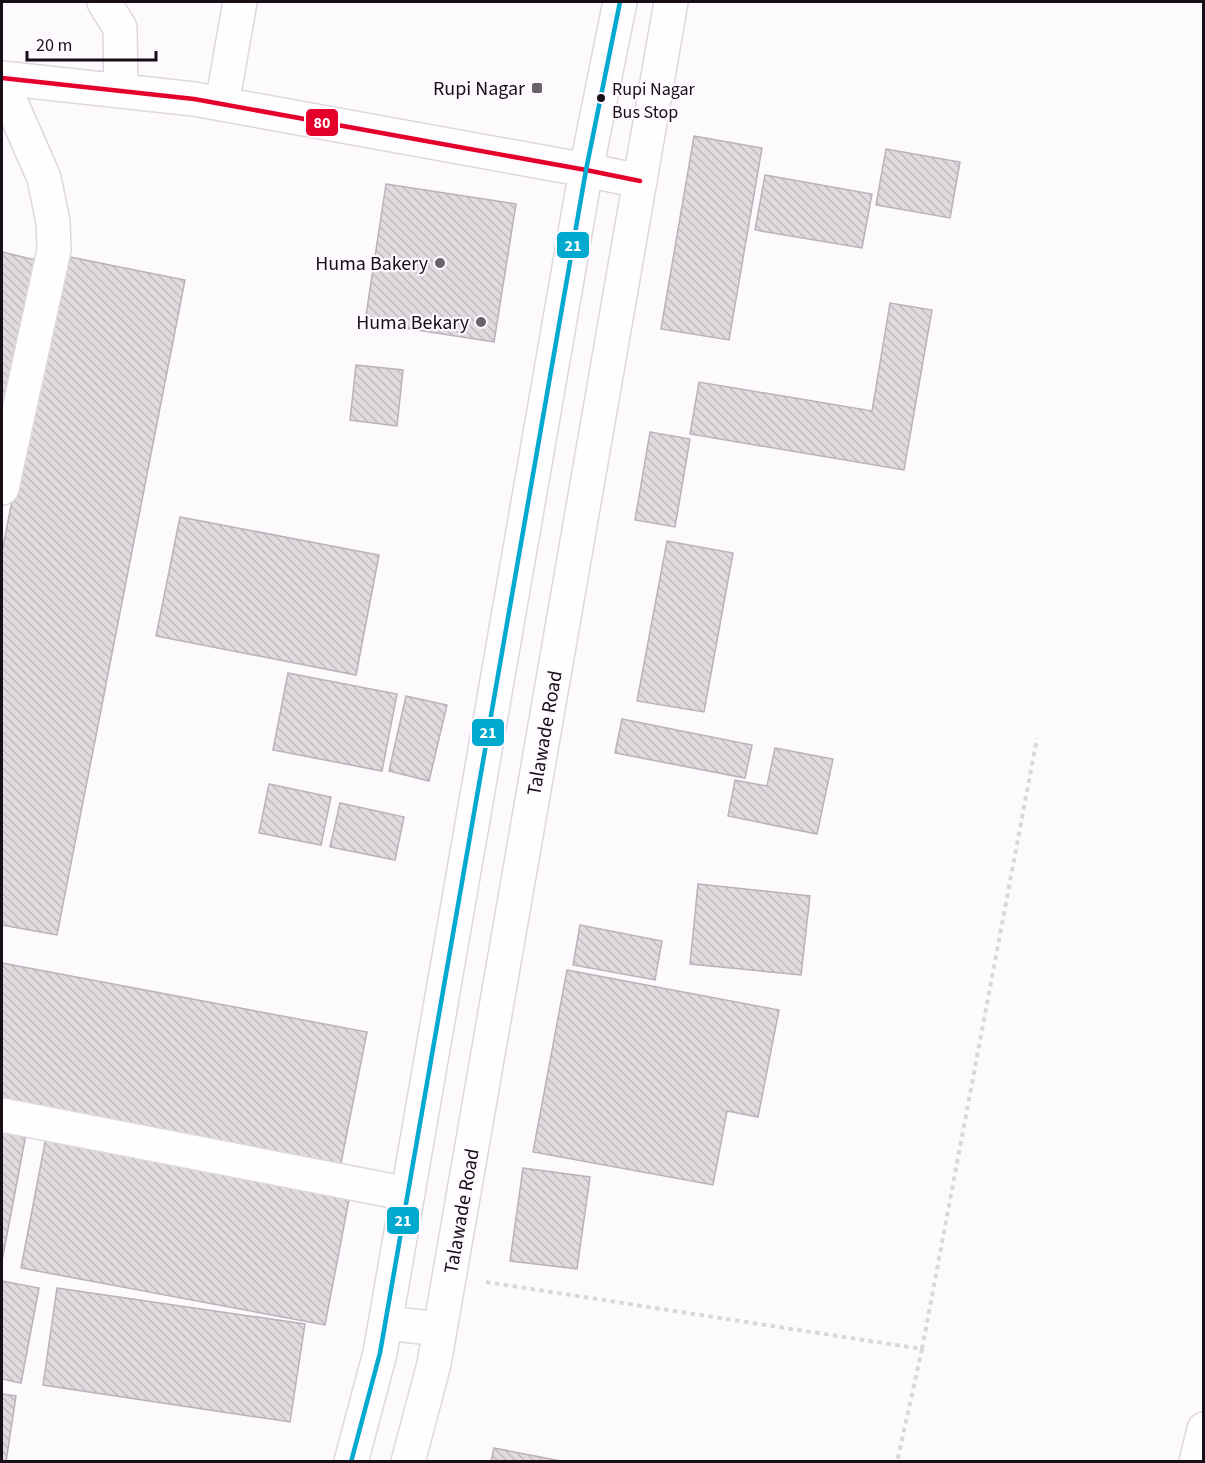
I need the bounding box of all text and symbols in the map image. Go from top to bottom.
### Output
scale bar [27,24,156,62]
text: 20 m [36,33,72,58]
place label: Rupi Nagar [433,75,525,103]
place label: Rupi Nagar Bus Stop [612,77,696,125]
marker: Rupi Nagar [530,81,544,95]
marker: Rupi Nagar Bus Stop [595,92,607,104]
line badge: 80 [305,108,339,137]
text: 80 [314,112,330,134]
line badge: 21 [556,231,590,259]
text: 21 [565,235,581,257]
place label: Huma Bakery [315,250,429,278]
marker: Huma Bakery [433,256,447,270]
place label: Huma Bekary [356,309,470,337]
marker: Huma Bekary [474,315,488,329]
street label: Talawade Road [520,668,570,798]
line badge: 21 [471,718,505,747]
text: 21 [480,722,496,744]
street label: Talawade Road [437,1146,487,1276]
line badge: 21 [386,1206,420,1235]
text: 21 [395,1210,411,1232]

